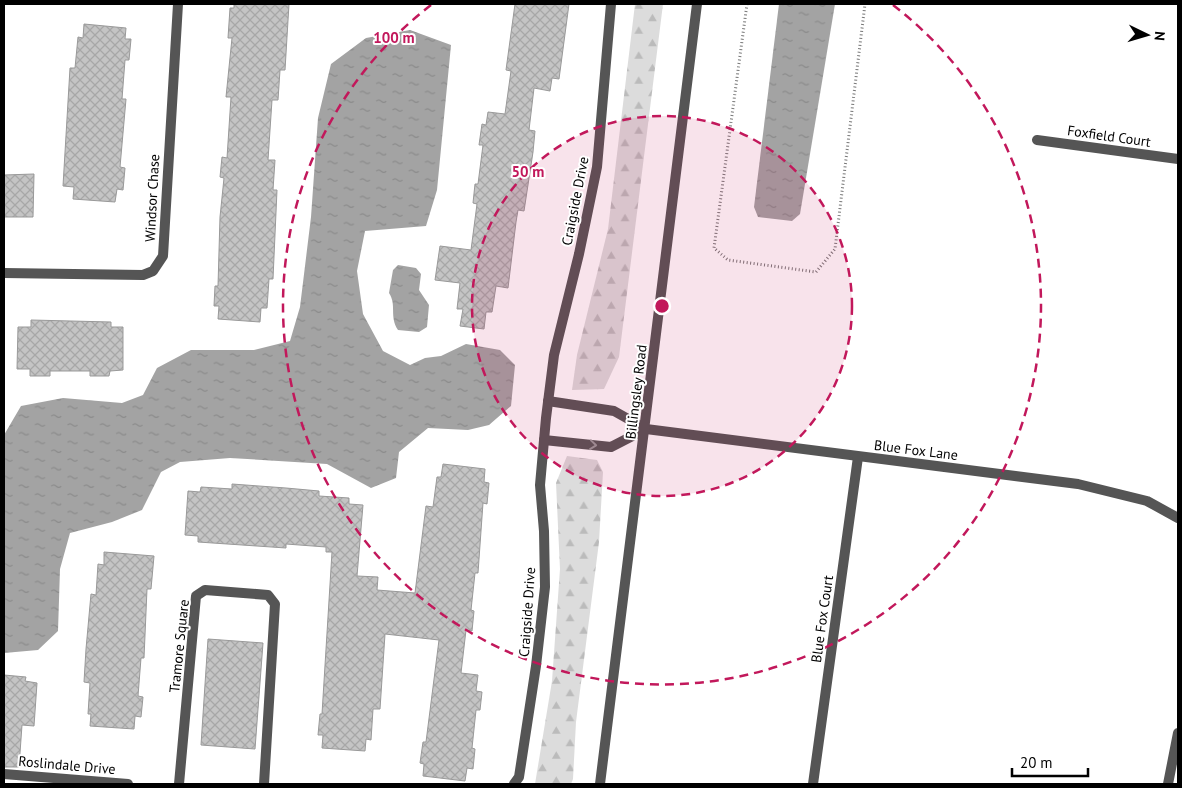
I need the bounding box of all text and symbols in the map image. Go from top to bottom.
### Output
north arrow [1122,10,1172,60]
text: 100 m [373,28,415,47]
text: N [1151,31,1169,42]
street label: Foxfield Court [1066,121,1152,151]
street label: Windsor Chase [141,154,163,242]
street label: Craigside Drive [558,155,592,247]
text: 50 m [512,162,544,181]
centre of rings [653,297,671,315]
street label: Billingsley Road [621,344,651,440]
street label: Blue Fox Lane [873,436,959,464]
one-way arrow [589,439,597,450]
street label: Craigside Drive [515,566,539,658]
street label: Blue Fox Court [807,574,837,664]
street label: Tramore Square [165,598,193,694]
scale bar [1012,746,1088,778]
street label: Roslindale Drive [18,752,116,778]
text: 20 m [1020,753,1053,772]

